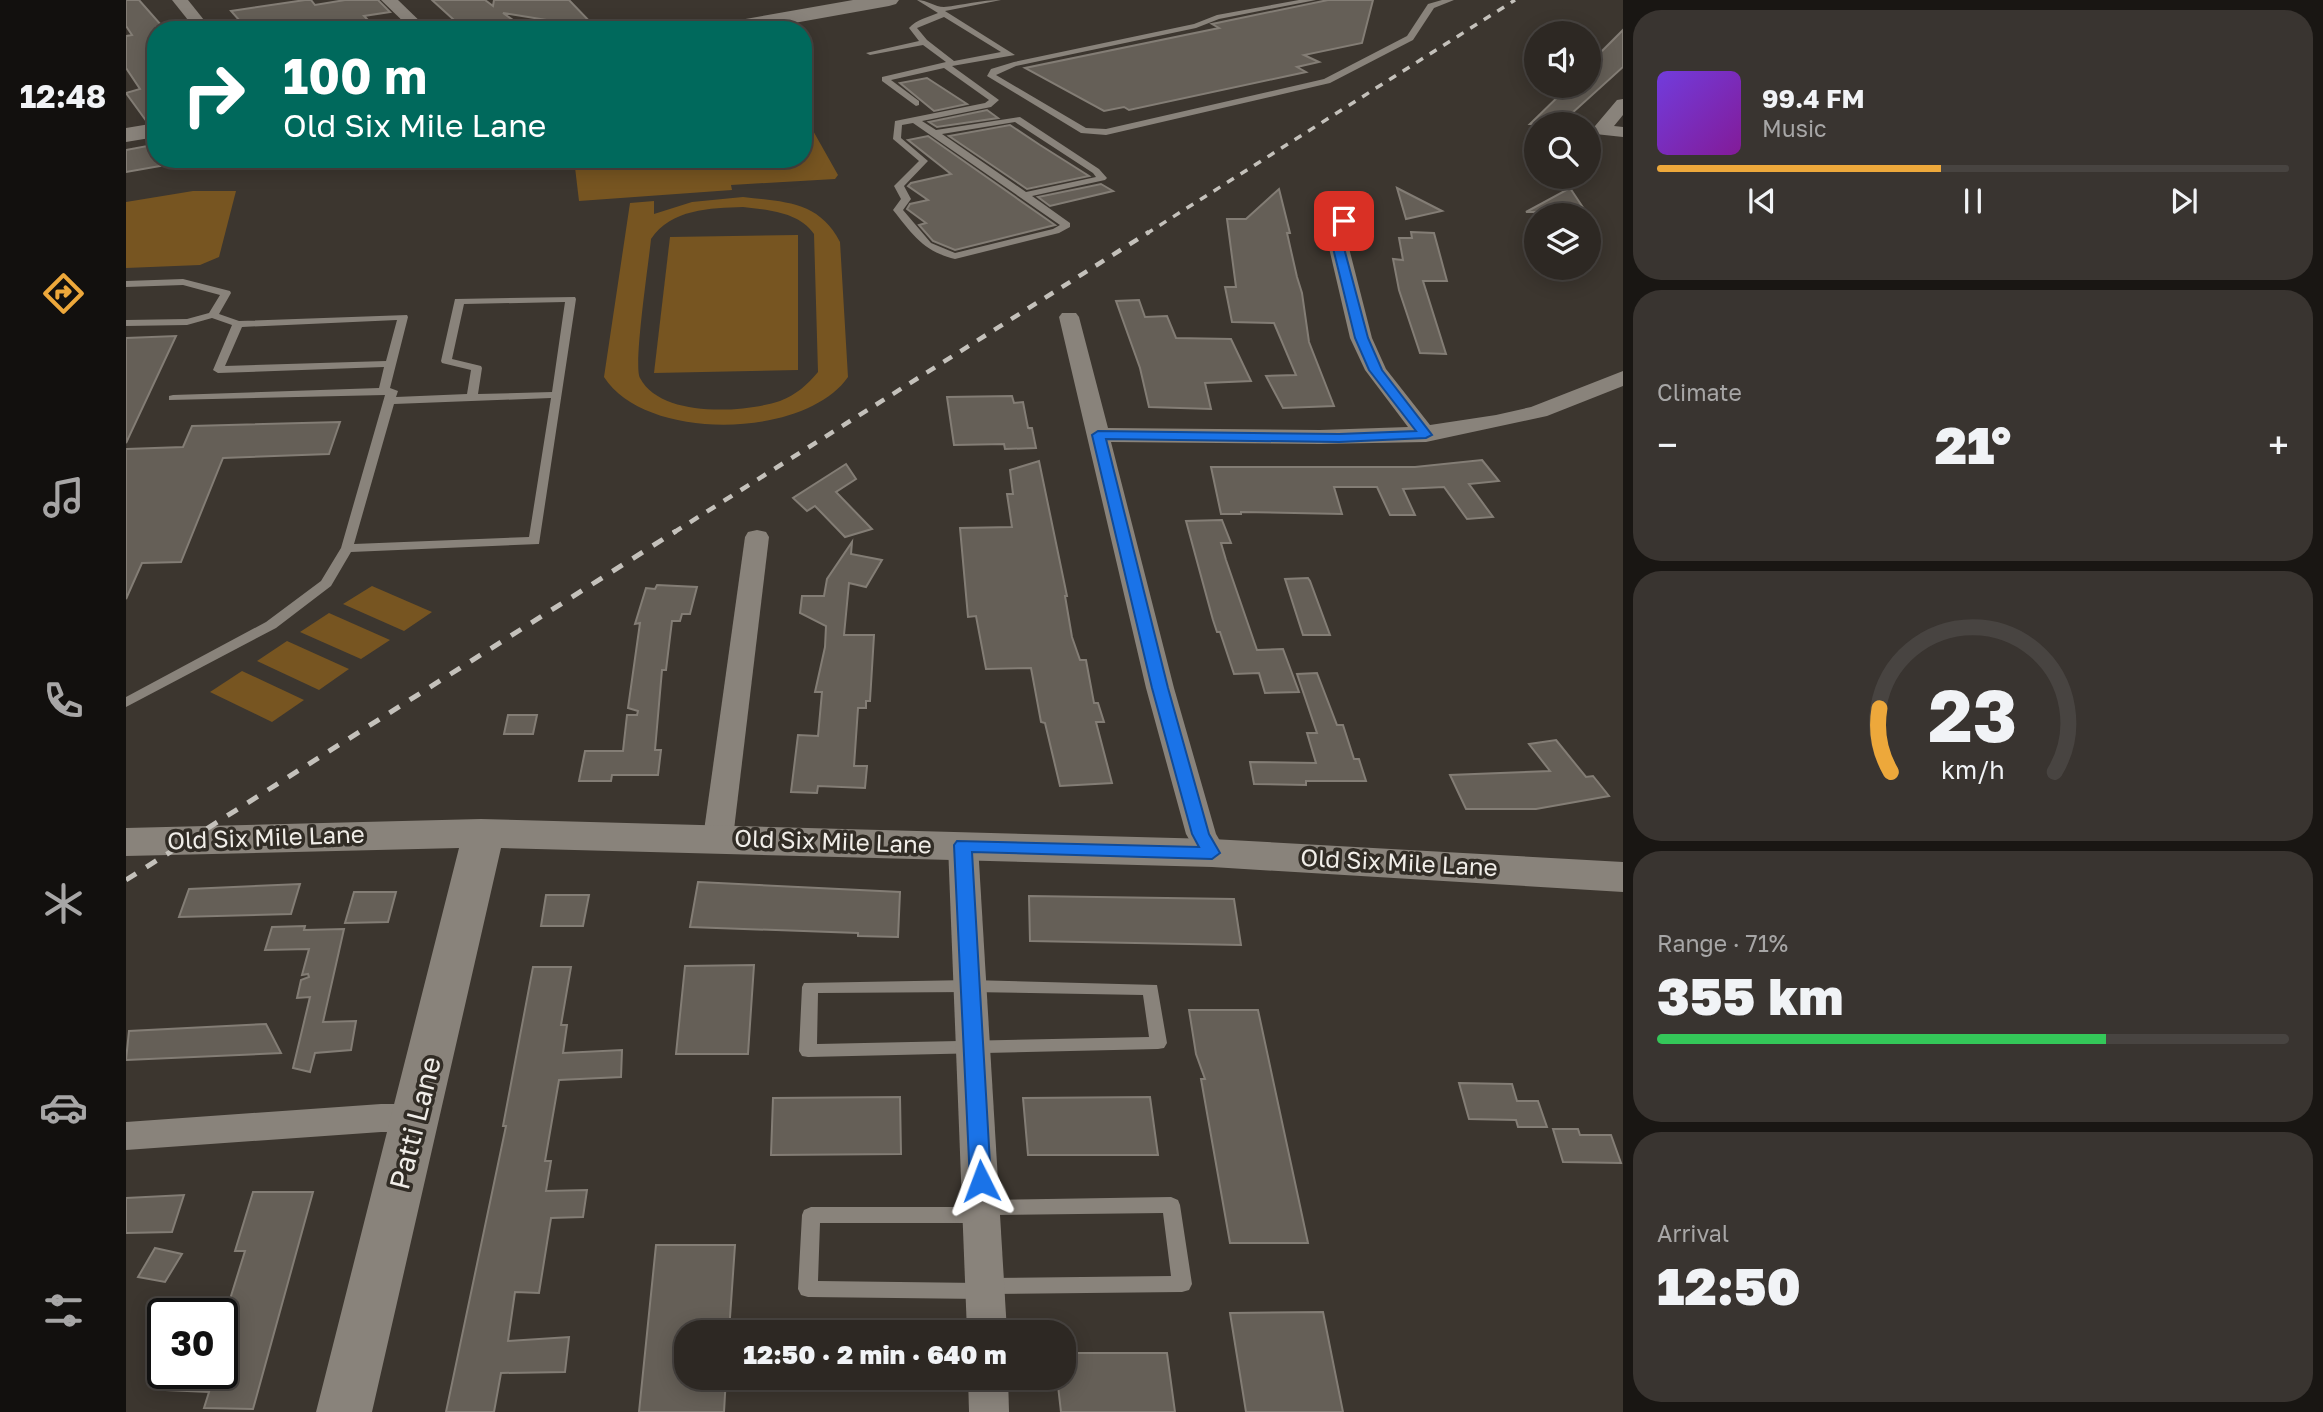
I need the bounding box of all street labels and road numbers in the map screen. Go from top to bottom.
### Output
street label: Old Six Mile Lane [167,819,365,854]
street label: Old Six Mile Lane [734,823,932,858]
street label: Old Six Mile Lane [1300,842,1498,881]
street label: Patti Lane [382,1053,447,1193]

